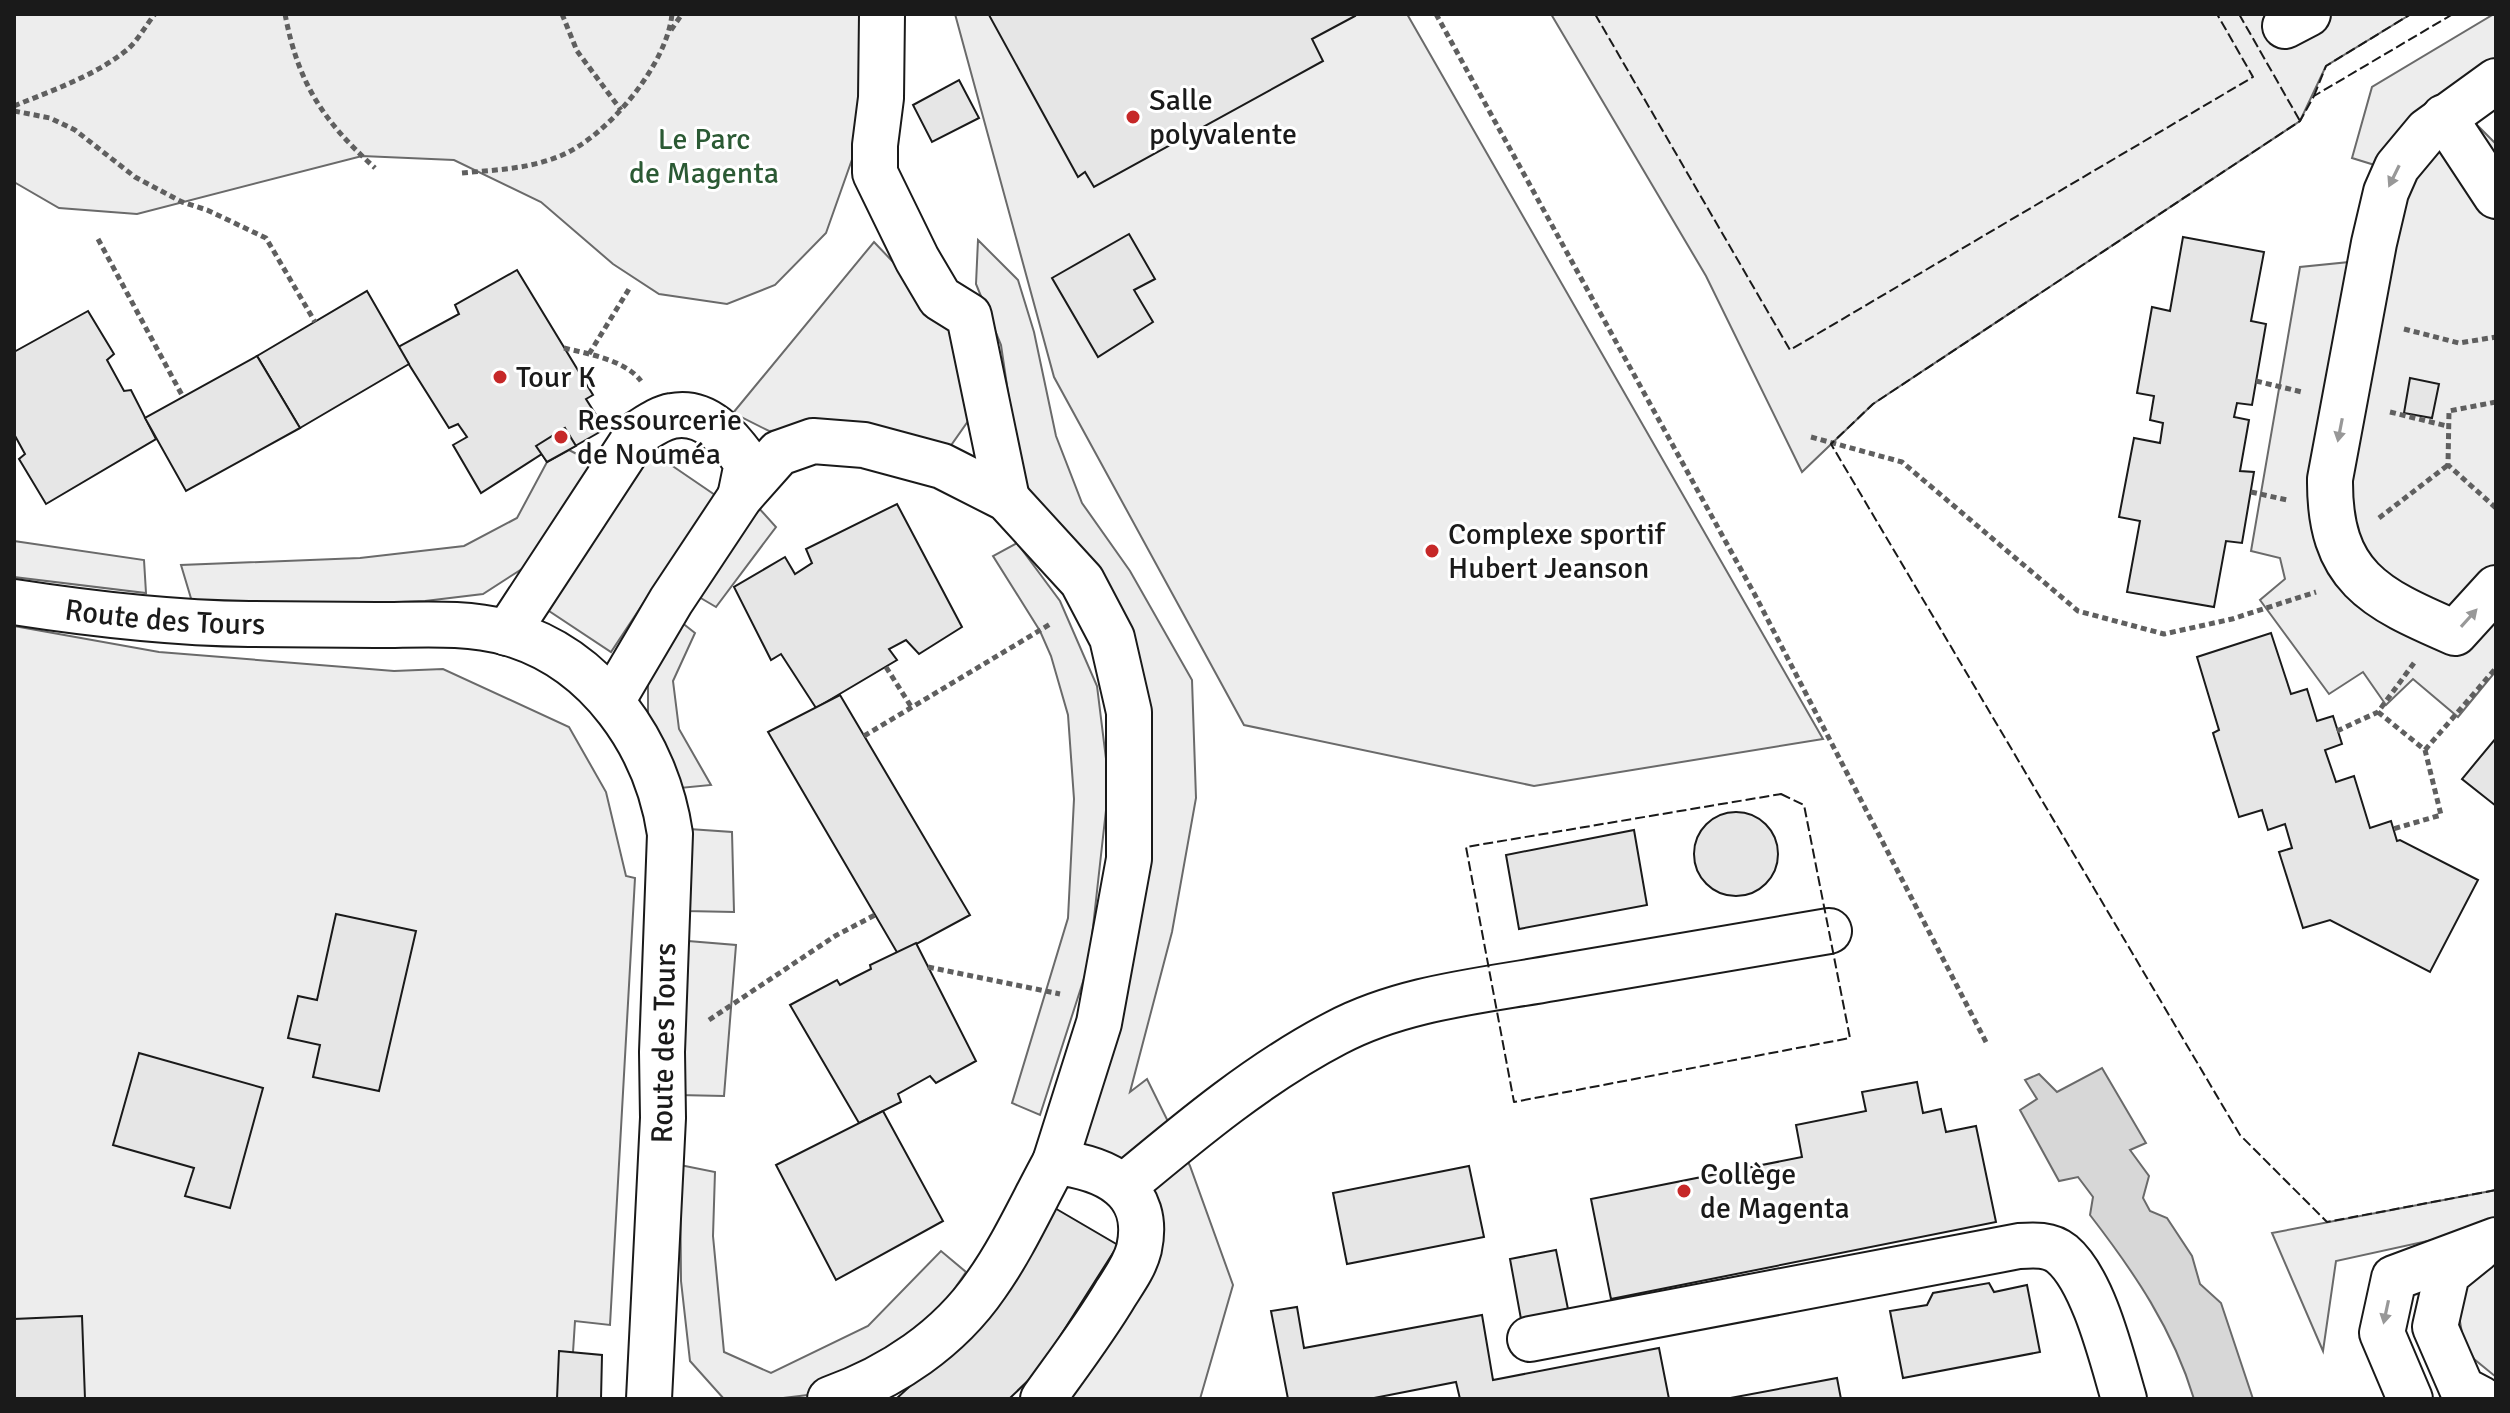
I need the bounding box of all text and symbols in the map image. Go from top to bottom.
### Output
place label: Salle polyvalente [1149,82,1297,153]
marker: Salle polyvalente [1124,108,1142,126]
park label: Le Parc de Magenta [629,121,779,192]
one-way arrow [2387,164,2401,187]
place label: Tour K [516,359,596,396]
marker: Tour K [491,368,509,386]
place label: Ressourcerie de Nouméa [577,402,742,473]
one-way arrow [2333,417,2346,442]
marker: Ressourcerie de Nouméa [552,428,570,446]
place label: Complexe sportif Hubert Jeanson [1448,516,1667,587]
marker: Complexe sportif Hubert Jeanson [1423,542,1441,560]
street label: Route des Tours [63,591,265,643]
one-way arrow [2459,609,2477,628]
street label: Route des Tours [644,942,684,1144]
place label: Collège de Magenta [1700,1156,1850,1227]
marker: Collège de Magenta [1675,1182,1693,1200]
one-way arrow [2380,1299,2392,1324]

